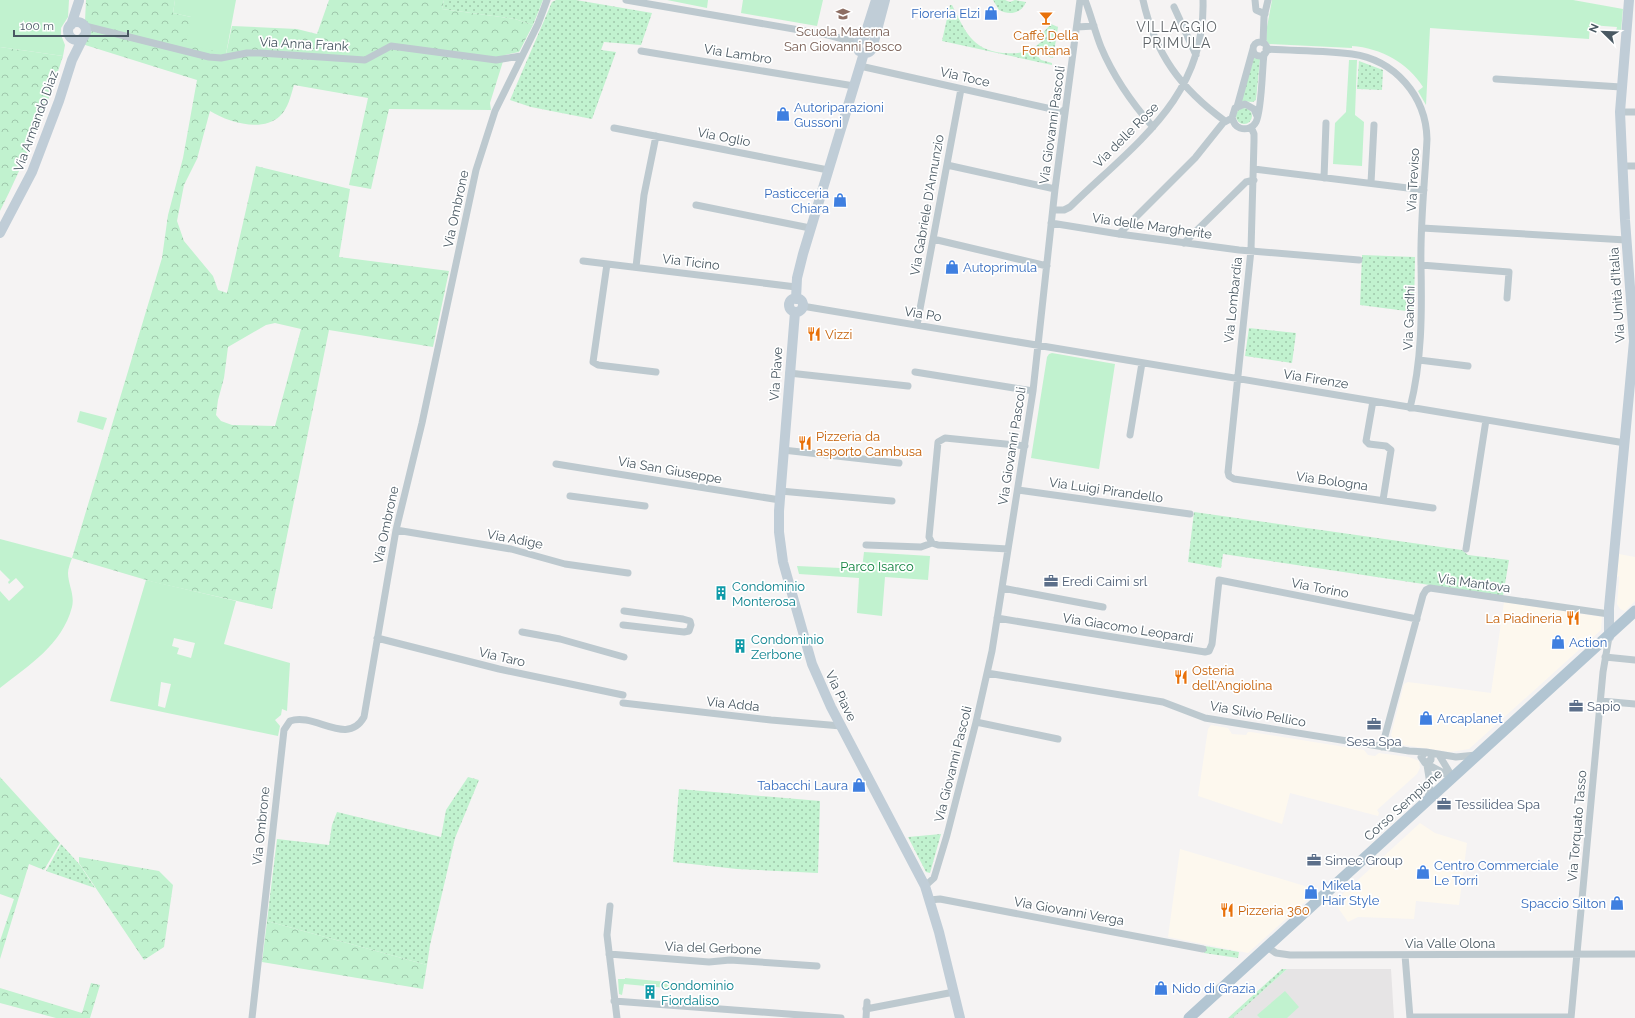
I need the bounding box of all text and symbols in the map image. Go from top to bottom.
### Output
shop icon: Fioreria Elzi [983,5,999,21]
school or university icon: Scuola Materna San Giovanni Bosco [835,6,851,22]
place label: Fioreria Elzi [911,6,980,21]
bar icon: Caffè Della Fontana [1038,10,1054,26]
scale bar [14,12,128,38]
north arrow [1583,12,1623,52]
text: 100 m [20,19,54,33]
district label: VILLAGGIO PRIMULA [1136,19,1218,51]
text: N [1587,22,1602,35]
place label: Scuola Materna San Giovanni Bosco [784,24,902,54]
place label: Caffè Della Fontana [1013,28,1079,58]
street label: Via Anna Frank [259,34,349,54]
street label: Via Lambro [703,41,773,67]
street label: Via Toce [939,64,992,90]
street label: Via Giovanni Pascoli [1036,65,1068,185]
street label: Via Armando Diaz [11,68,61,174]
street label: Via delle Rose [1090,99,1162,171]
place label: Autoriparazioni Gussoni [794,100,884,130]
shop icon: Autoriparazioni Gussoni [775,106,791,122]
street label: Via Oglio [696,124,752,150]
street label: Via Gabriele D'Annunzio [907,133,947,277]
street label: Via Treviso [1404,147,1422,212]
street label: Via Ombrone [440,168,472,249]
place label: Pasticceria Chiara [764,186,829,216]
shop icon: Pasticceria Chiara [832,192,848,208]
street label: Via delle Margherite [1091,210,1213,242]
street label: Via Unità d'Italia [1606,247,1628,343]
street label: Via Ticino [661,251,721,273]
street label: Via Lombardia [1221,256,1245,344]
shop icon: Autoprimula [944,259,960,275]
place label: Autoprimula [963,260,1037,275]
street label: Via Gandhi [1400,285,1418,351]
street label: Via Po [903,304,943,324]
restaurant icon: Vizzi [806,326,822,342]
place label: Vizzi [825,327,852,342]
street label: Via Piave [767,346,785,402]
street label: Via Firenze [1282,366,1350,392]
street label: Via Giovanni Pascoli [995,386,1029,506]
place label: Pizzeria da asporto Cambusa [816,429,922,459]
restaurant icon: Pizzeria da asporto Cambusa [797,435,813,451]
street label: Via San Giuseppe [617,453,724,487]
street label: Via Bologna [1295,469,1369,493]
street label: Via Luigi Pirandello [1048,475,1164,505]
street label: Via Ombrone [370,484,402,565]
street label: Via Adige [486,526,545,552]
park label: Parco Isarco [840,559,914,574]
street label: Via Mantova [1437,570,1511,596]
office icon: Eredi Caimi srl [1043,573,1059,589]
place label: Eredi Caimi srl [1062,574,1148,589]
street label: Via Torino [1290,575,1350,601]
place label: Condominio Monterosa [732,579,805,609]
building icon: Condominio Monterosa [713,585,729,601]
street label: Via Giacomo Leopardi [1061,610,1195,646]
restaurant icon: La Piadineria [1565,610,1581,626]
place label: La Piadineria [1485,611,1562,626]
place label: Condominio Zerbone [751,632,824,662]
shop icon: Action [1550,634,1566,650]
place label: Action [1569,635,1607,650]
building icon: Condominio Zerbone [732,638,748,654]
street label: Via Taro [477,644,527,670]
place label: Osteria dell'Angiolina [1192,663,1272,693]
street label: Via Piave [822,668,860,724]
restaurant icon: Osteria dell'Angiolina [1173,669,1189,685]
street label: Via Adda [706,694,760,714]
street label: Via Silvio Pellico [1209,698,1307,730]
office icon: Sapio [1568,698,1584,714]
place label: Sapio [1587,699,1621,714]
street label: Via Giovanni Pascoli [931,704,975,824]
shop icon: Arcaplanet [1418,710,1434,726]
place label: Arcaplanet [1437,711,1503,726]
office icon: Sesa Spa [1366,716,1382,732]
place label: Sesa Spa [1346,734,1402,749]
street label: Corso Sempione [1361,766,1445,844]
street label: Via Torquato Tasso [1565,769,1589,882]
shop icon: Tabacchi Laura [851,777,867,793]
place label: Tabacchi Laura [757,778,848,793]
street label: Via Ombrone [249,786,273,866]
office icon: Tessilidea Spa [1436,796,1452,812]
place label: Tessilidea Spa [1455,797,1540,812]
office icon: Simec Group [1306,852,1322,868]
place label: Simec Group [1325,853,1403,868]
place label: Centro Commerciale Le Torri [1434,858,1559,888]
shop icon: Centro Commerciale Le Torri [1415,864,1431,880]
place label: Mikela Hair Style [1322,878,1380,908]
shop icon: Mikela Hair Style [1303,884,1319,900]
street label: Via Giovanni Verga [1013,894,1125,928]
shop icon: Spaccio Silton [1609,895,1625,911]
place label: Spaccio Silton [1521,896,1606,911]
restaurant icon: Pizzeria 360 [1219,902,1235,918]
place label: Pizzeria 360 [1238,903,1310,918]
street label: Via Valle Olona [1405,936,1495,951]
street label: Via del Gerbone [664,939,762,957]
place label: Condominio Fiordaliso [661,978,734,1008]
shop icon: Nido di Grazia [1153,980,1169,996]
place label: Nido di Grazia [1172,981,1256,996]
building icon: Condominio Fiordaliso [642,984,658,1000]

